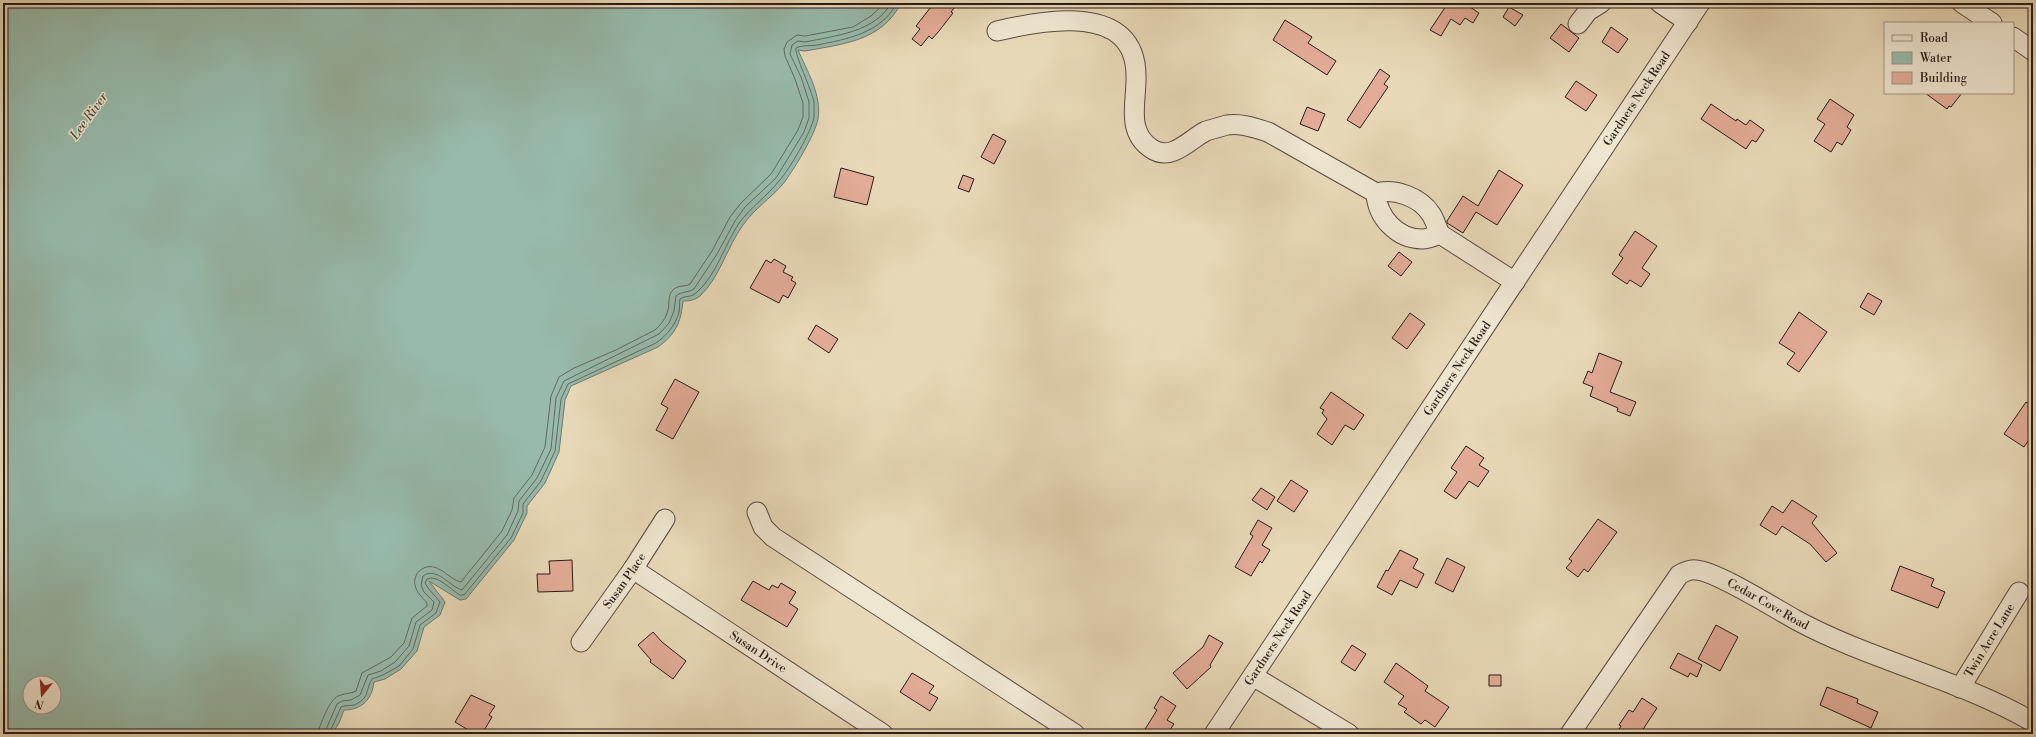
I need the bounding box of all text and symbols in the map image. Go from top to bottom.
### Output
legend [1884,22,2014,94]
text: Road [1920,31,1948,46]
street label: Gardners Neck Road [1600,48,1673,149]
text: Water [1919,51,1952,66]
text: Building [1919,71,1968,86]
water label: Lee River [66,89,112,143]
street label: Gardners Neck Road [1420,318,1494,419]
street label: Susan Place [600,550,649,612]
street label: Cedar Cove Road [1725,575,1812,633]
street label: Gardners Neck Road [1241,588,1315,688]
street label: Twin Acre Lane [1961,601,2018,680]
street label: Susan Drive [727,627,790,676]
north arrow [22,675,62,715]
text: N [33,696,46,712]

